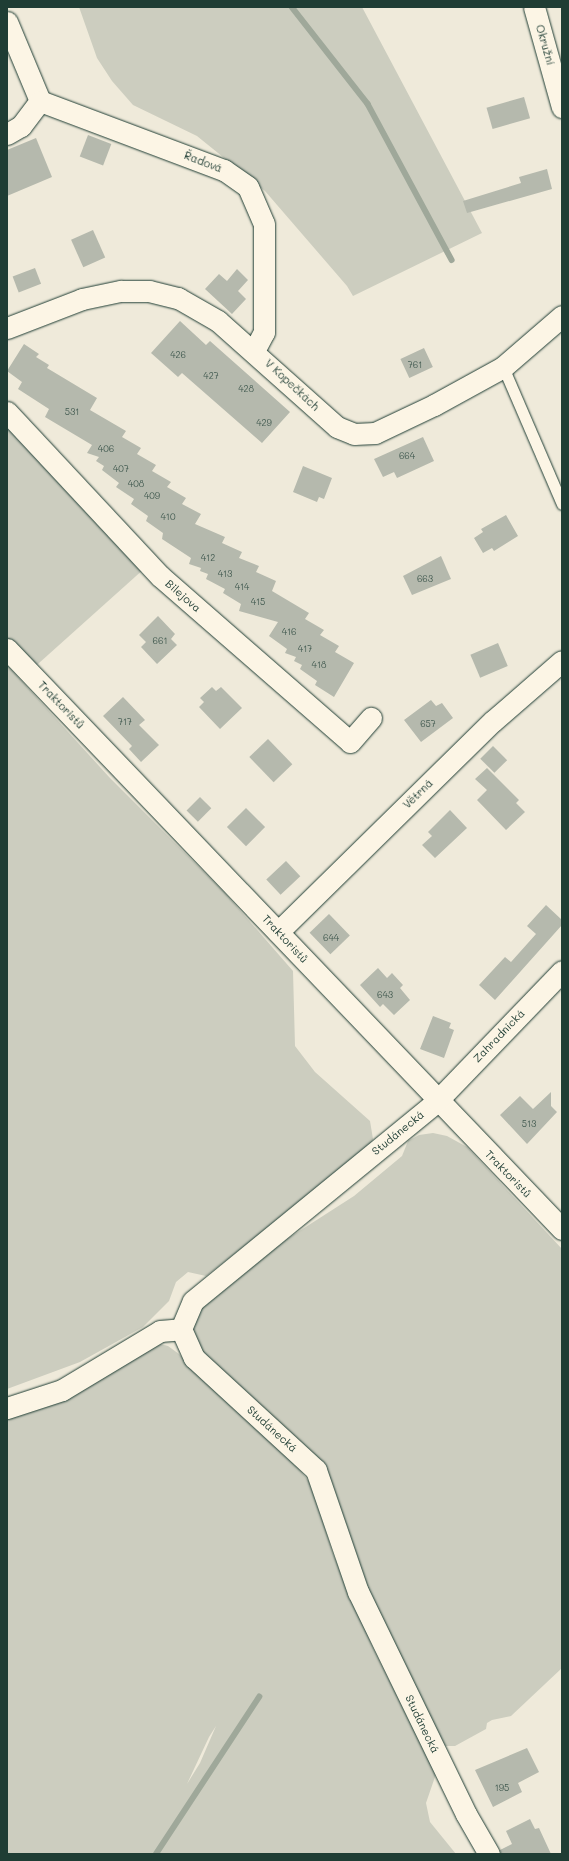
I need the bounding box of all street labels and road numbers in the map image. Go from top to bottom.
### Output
street label: Okružní [533,23,557,67]
street label: Řadová [182,149,224,175]
street label: V Kopečkách [262,357,322,413]
street label: Bilejova [163,577,203,615]
street label: Traktoristů [35,679,87,731]
street label: Větrná [400,777,436,811]
street label: Traktoristů [259,912,311,966]
street label: Zahradnická [470,1007,528,1065]
street label: Studánecká [369,1108,427,1158]
street label: Traktoristů [482,1148,534,1200]
street label: Studánecká [244,1403,300,1455]
street label: Studánecká [402,1693,442,1755]

